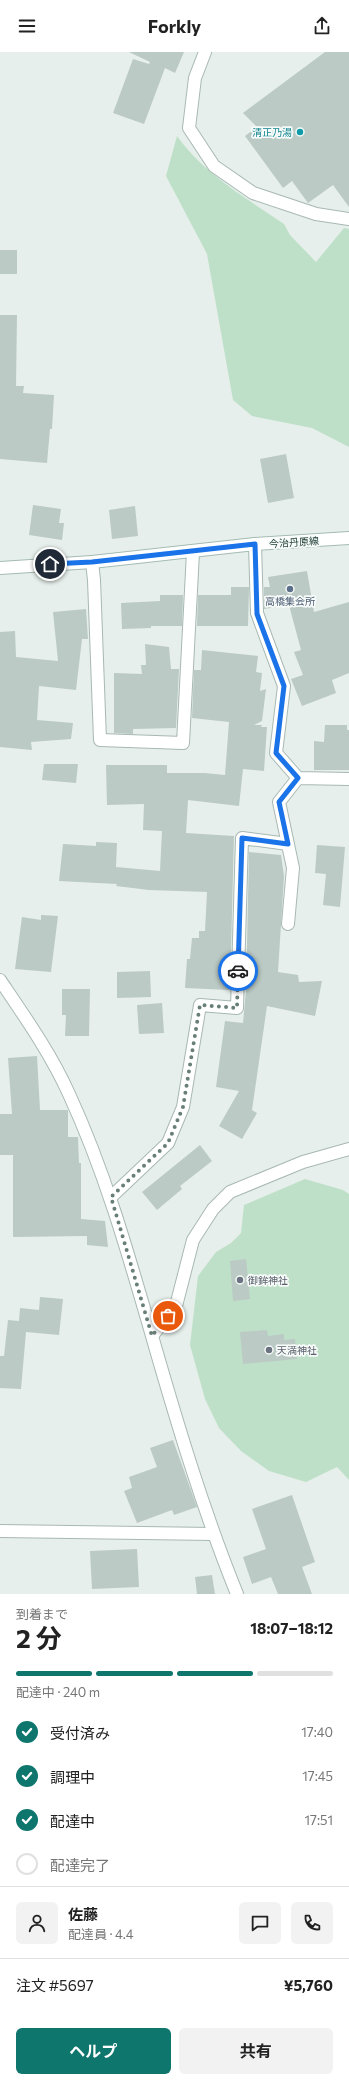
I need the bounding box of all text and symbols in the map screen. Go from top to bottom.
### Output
icon: menu [16,15,38,37]
text: Forkly [148,15,201,37]
icon: share [311,15,333,37]
place label: 清正乃湯 [252,126,292,138]
marker: 清正乃湯 [295,127,305,137]
street label: 今治丹原線 [269,534,319,550]
pin [33,547,67,581]
icon: home [39,553,61,575]
marker: 高橋集会所 [285,584,295,594]
place label: 高橋集会所 [265,595,315,607]
courier [218,951,258,991]
icon: car [227,960,249,982]
place label: 御鉾神社 [248,1274,288,1286]
marker: 御鉾神社 [235,1275,245,1285]
pin [151,1299,185,1333]
icon: bag [157,1305,179,1327]
place label: 天満神社 [277,1344,317,1356]
marker: 天満神社 [264,1345,274,1355]
text: 到着まで [16,1606,68,1622]
text: 18:07–18:12 [250,1619,333,1637]
text: 2 分 [16,1622,62,1653]
text: 配達中 · 240 m [16,1684,100,1700]
icon: check [16,1721,38,1743]
text: 受付済み [50,1724,110,1742]
text: 17:40 [301,1724,333,1740]
icon: check [16,1765,38,1787]
text: 調理中 [50,1768,95,1786]
text: 17:45 [302,1768,333,1784]
icon: check [16,1809,38,1831]
text: 配達中 [50,1812,95,1830]
text: 17:51 [304,1812,333,1828]
text: 配達完了 [50,1856,110,1874]
button: person [16,1902,58,1944]
button: chat [239,1902,281,1944]
button: phone [291,1902,333,1944]
text: 佐藤 [68,1905,98,1923]
text: 配達員 · 4.4 [68,1926,133,1942]
text: 注文 #5697 [16,1976,94,1994]
text: ¥5,760 [284,1976,333,1994]
button: ヘルプ [16,2028,171,2074]
button: 共有 [179,2028,333,2074]

